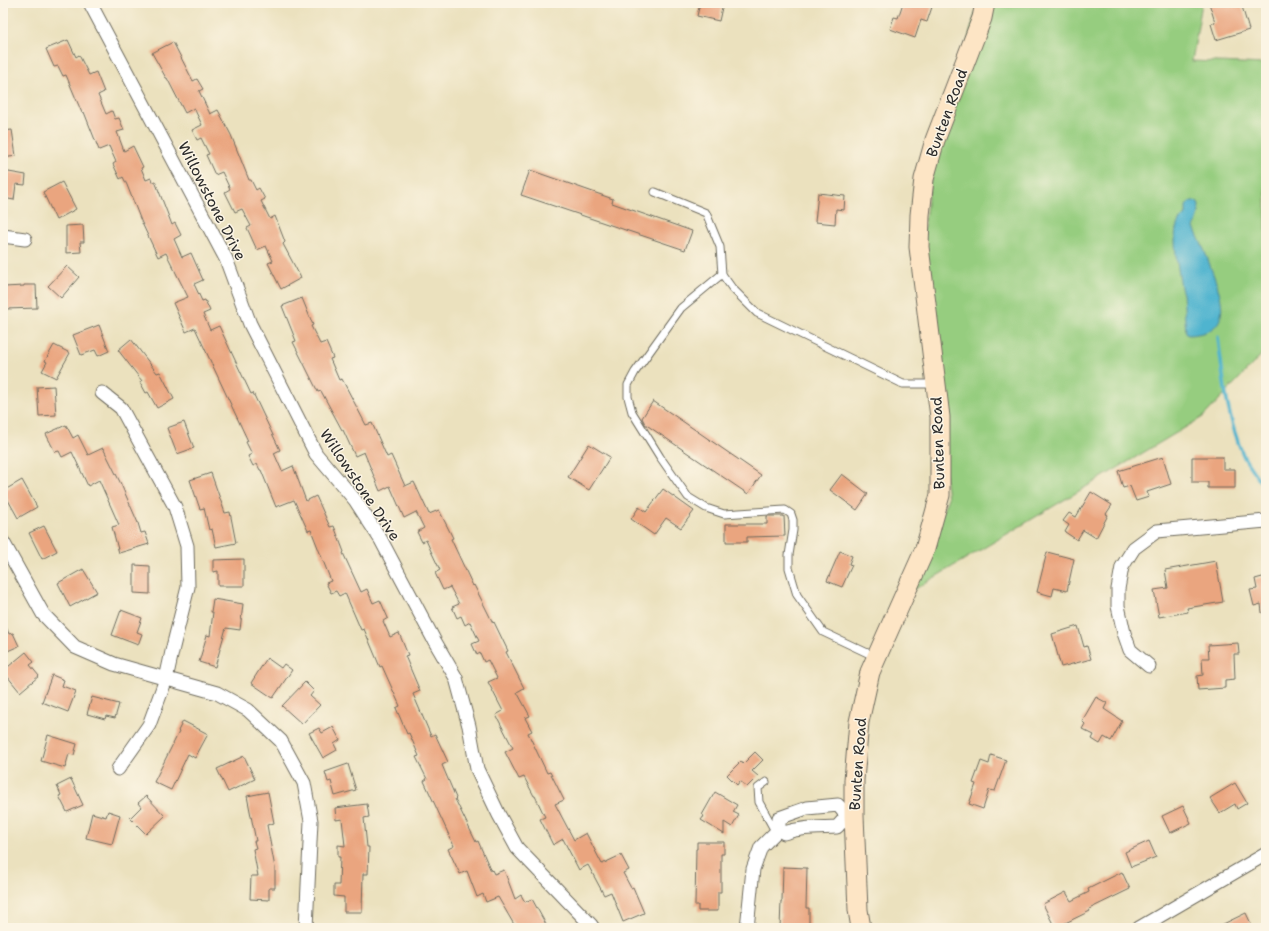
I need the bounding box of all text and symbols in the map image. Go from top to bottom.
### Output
street label: Bunten Road [922,66,972,160]
street label: Willowstone Drive [173,138,251,264]
street label: Bunten Road [926,396,950,490]
street label: Willowstone Drive [315,425,405,545]
street label: Bunten Road [845,717,871,811]

